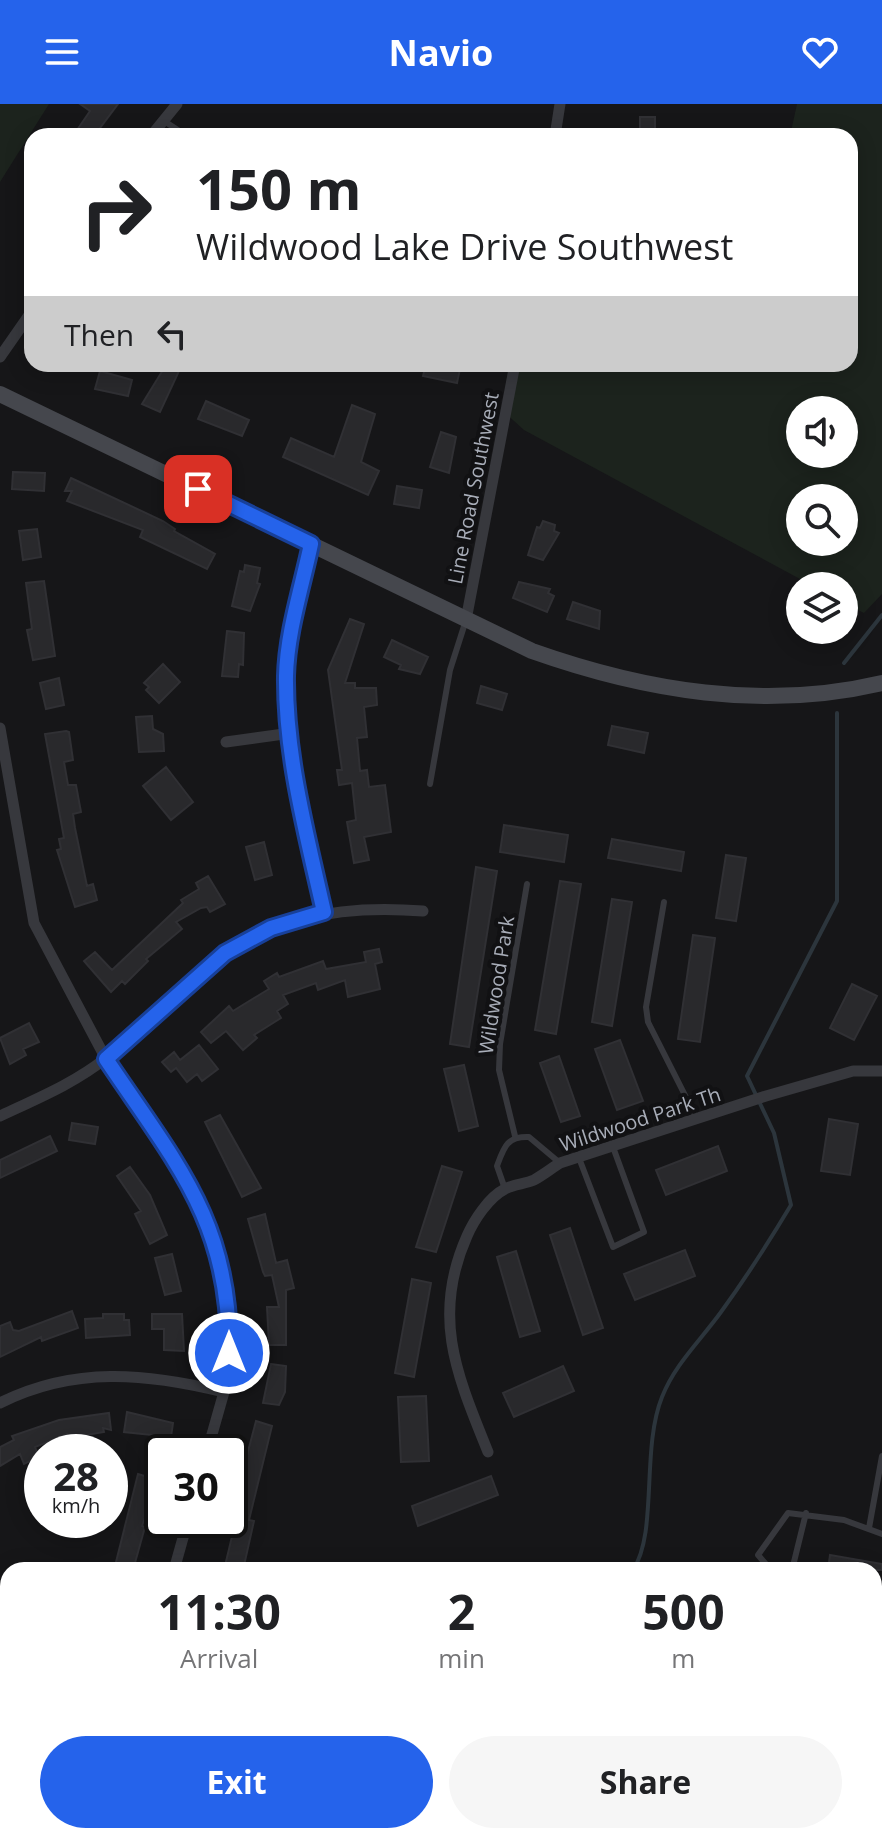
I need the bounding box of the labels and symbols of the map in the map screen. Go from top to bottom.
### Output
street label: Line Road Southwest [441,390,505,586]
pin [164,455,232,523]
street label: Wildwood Park [472,913,520,1056]
street label: Wildwood Park Th [556,1080,724,1158]
position arrow [187,1311,271,1395]
speed limit sign: 30 [144,1434,248,1538]

